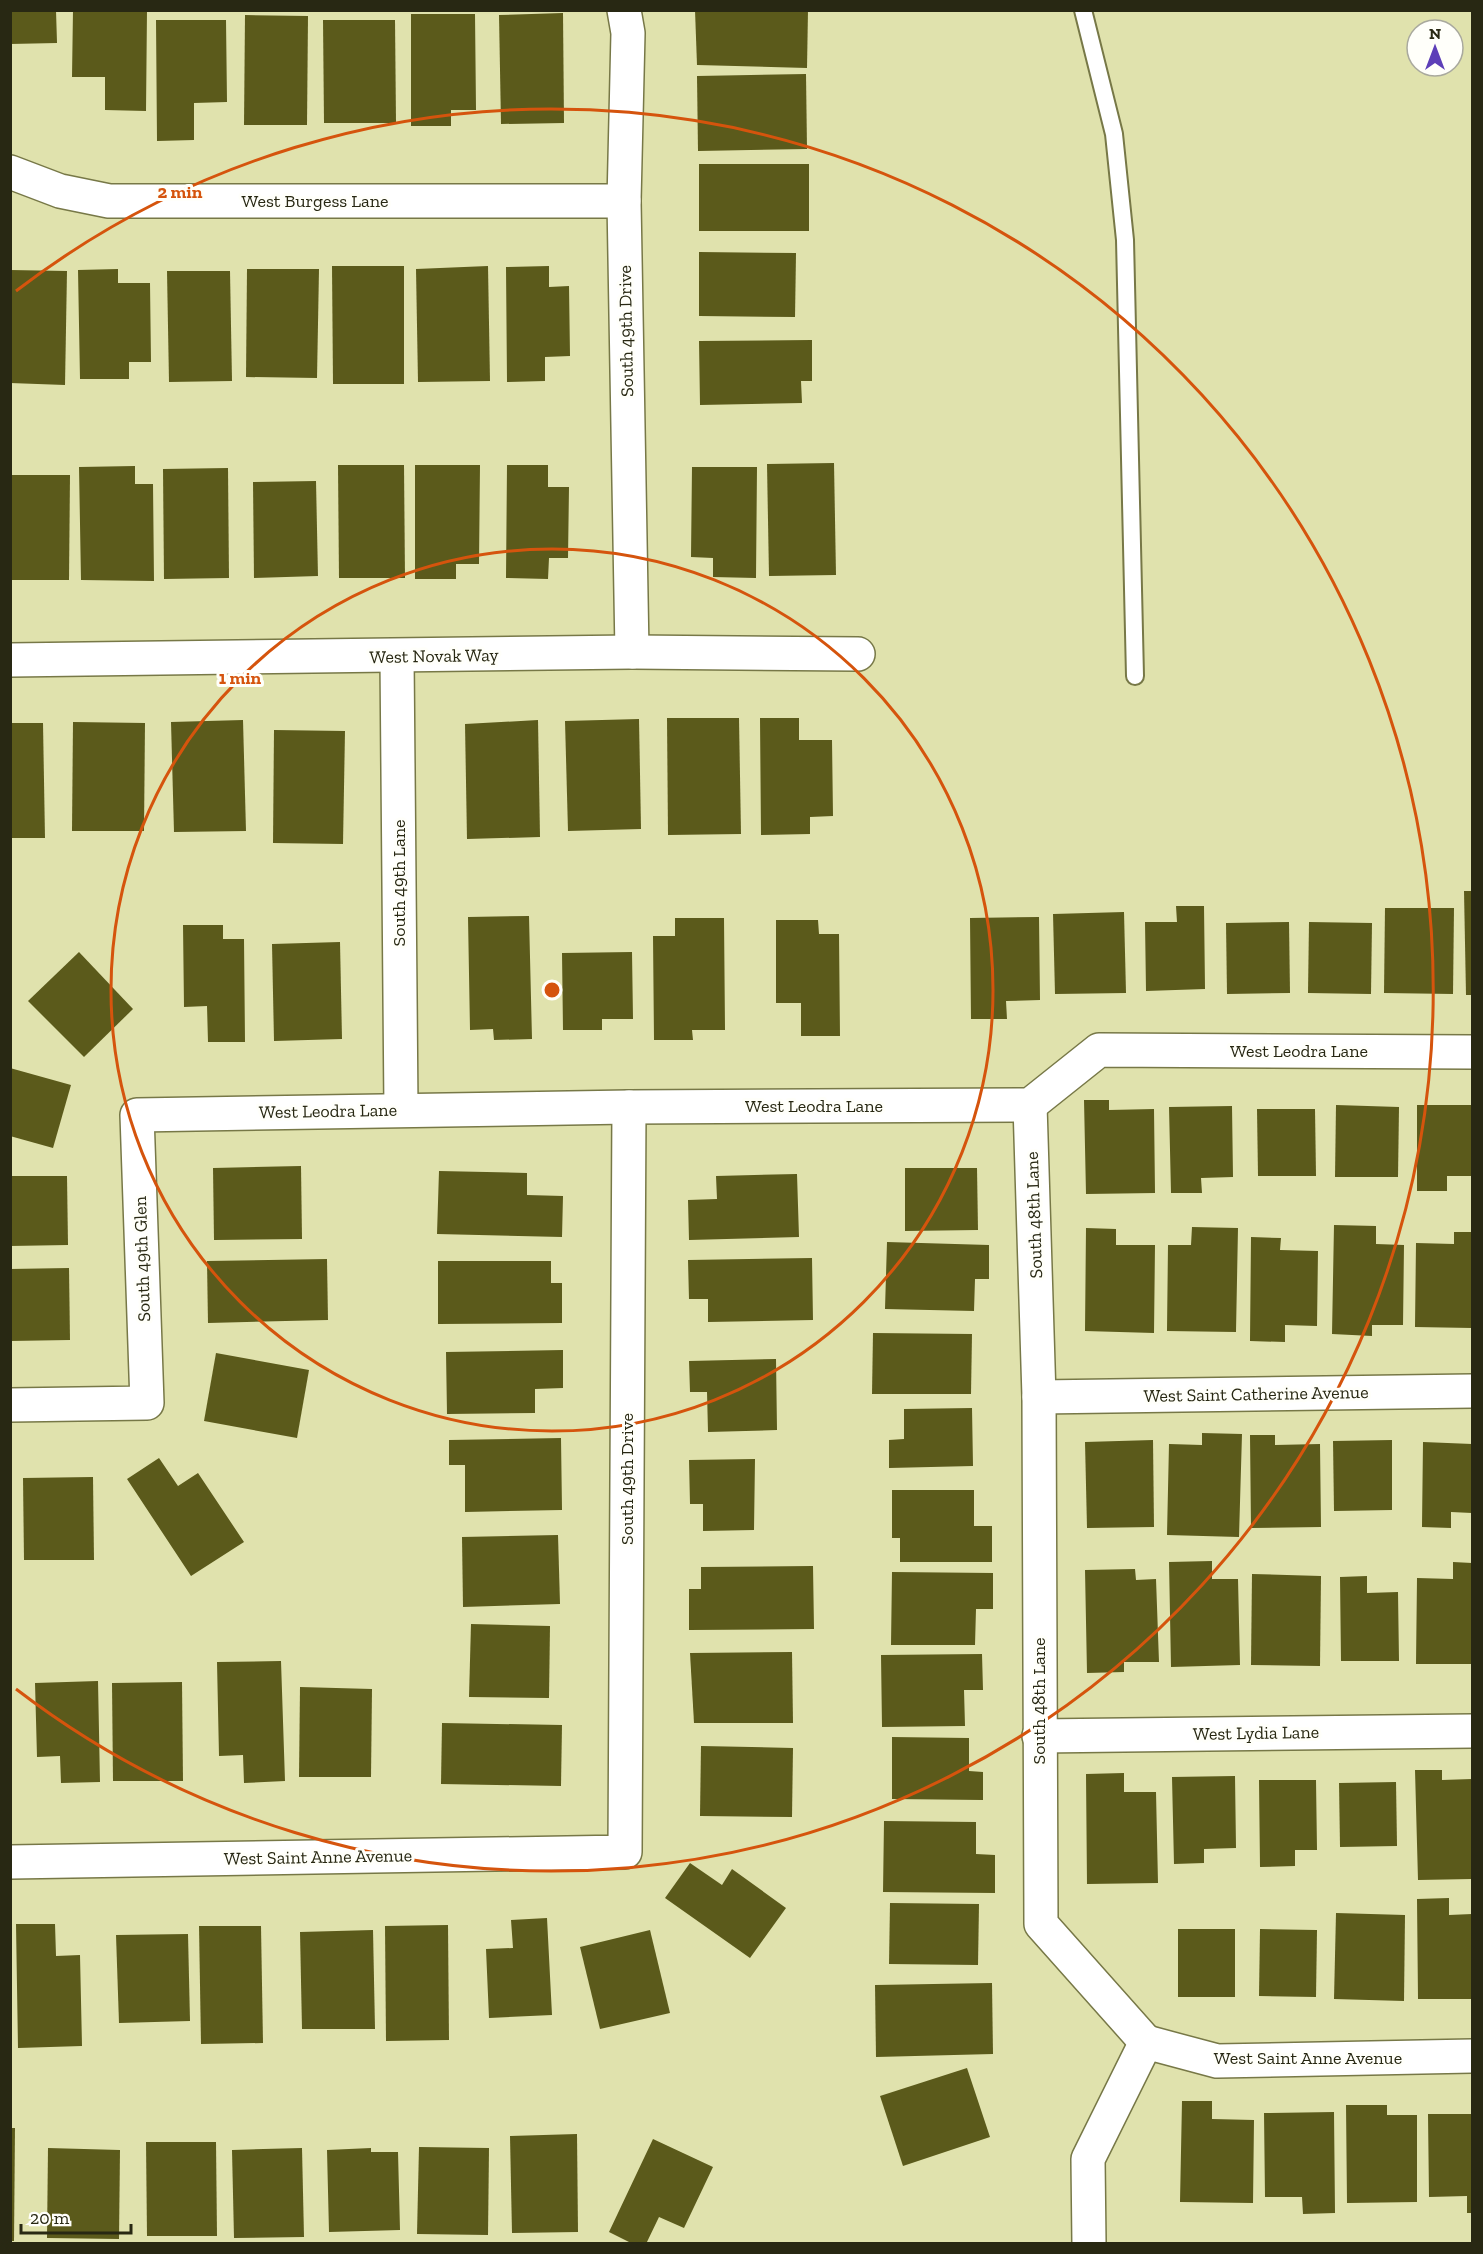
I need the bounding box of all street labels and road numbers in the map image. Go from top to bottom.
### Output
street label: West Burgess Lane [241,190,389,212]
street label: South 49th Drive [614,265,638,397]
street label: West Novak Way [369,644,500,668]
street label: South 49th Lane [388,820,410,946]
street label: West Leodra Lane [1230,1040,1368,1062]
street label: West Leodra Lane [745,1095,883,1117]
street label: West Leodra Lane [259,1099,397,1123]
street label: South 48th Lane [1021,1151,1047,1279]
street label: South 49th Glen [129,1195,155,1322]
street label: West Saint Catherine Avenue [1143,1381,1369,1407]
street label: South 49th Drive [616,1413,638,1545]
street label: South 48th Lane [1028,1638,1050,1764]
street label: West Lydia Lane [1193,1721,1319,1745]
street label: West Saint Anne Avenue [224,1844,412,1870]
street label: West Saint Anne Avenue [1214,2047,1402,2069]

